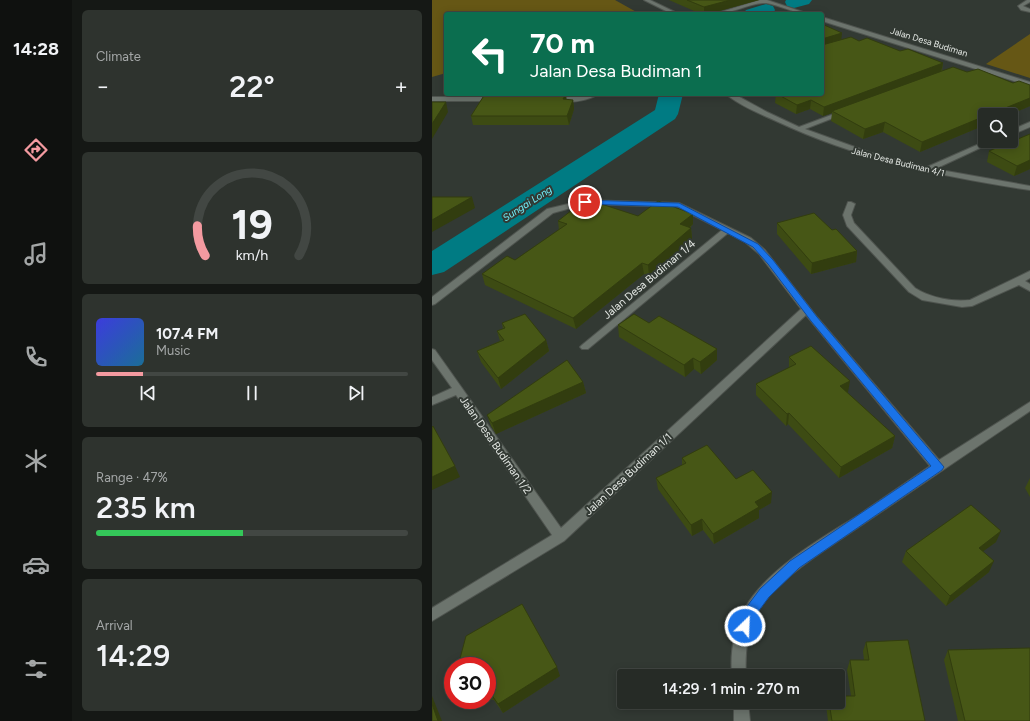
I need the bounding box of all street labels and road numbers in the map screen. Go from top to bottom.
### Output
street label: Jalan Desa Budiman [889,25,969,59]
street label: Jalan Desa Budiman 4/1 [851,145,946,178]
street label: Jalan Desa Budiman 1/4 [601,237,698,322]
street label: Jalan Desa Budiman 1/2 [457,394,534,496]
street label: Jalan Desa Budiman 1/1 [582,431,675,518]

